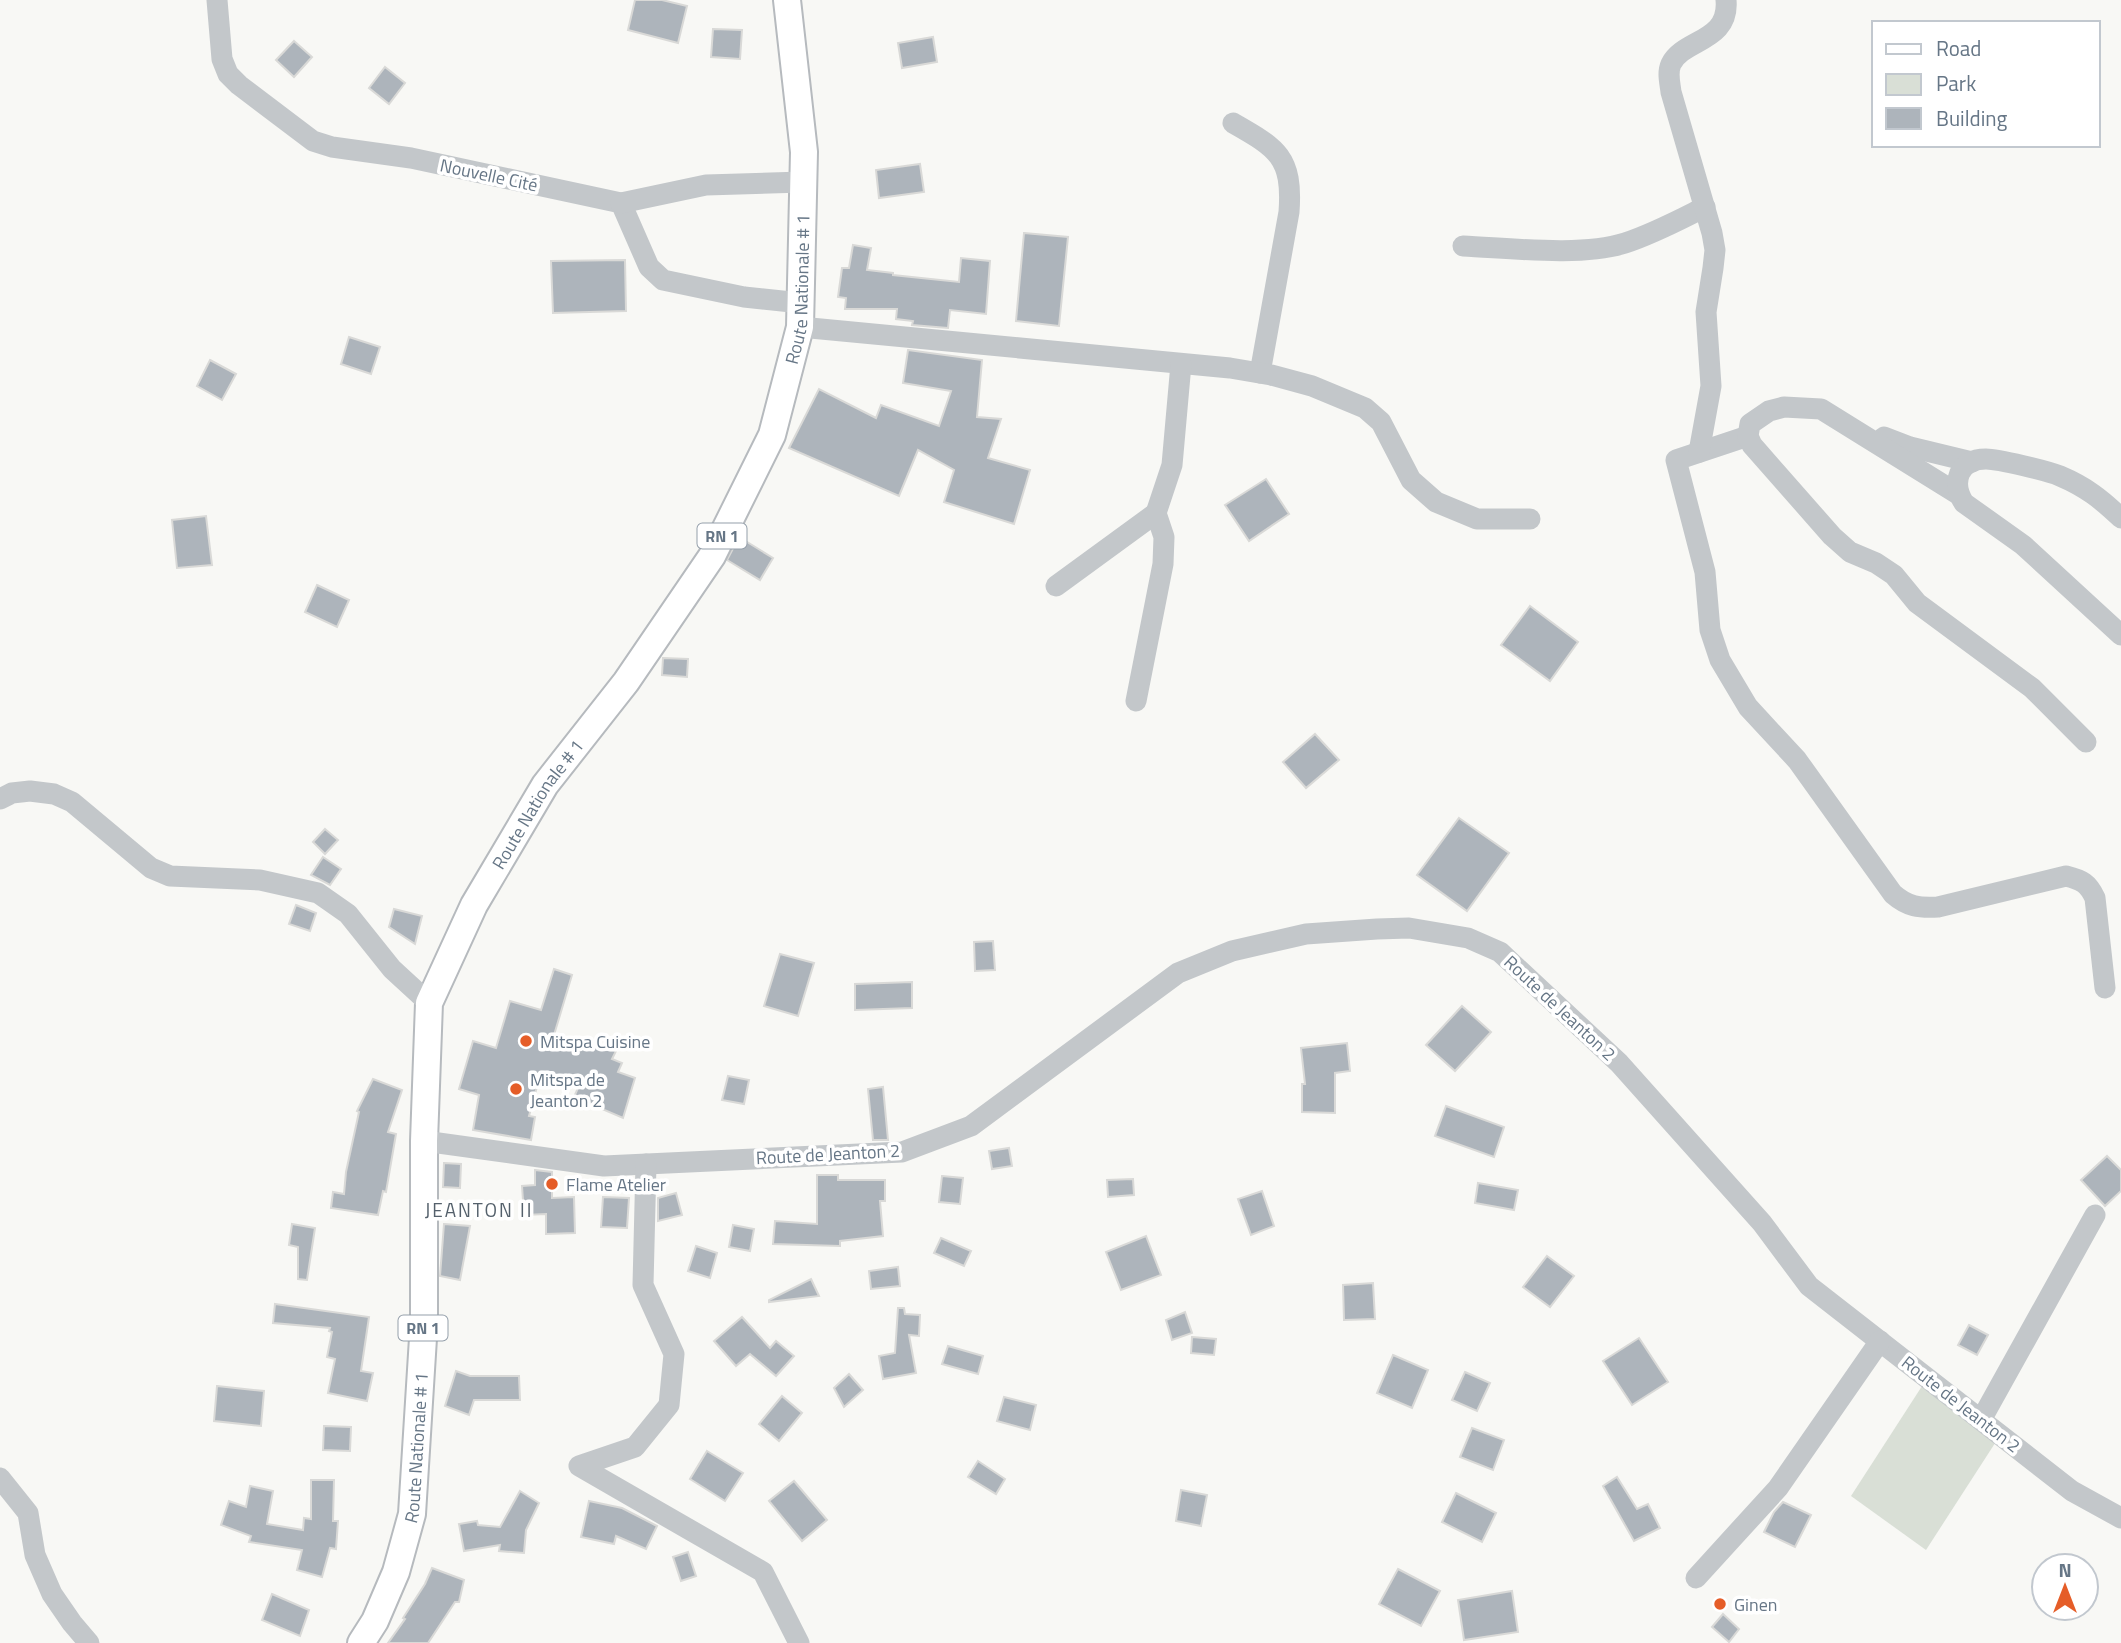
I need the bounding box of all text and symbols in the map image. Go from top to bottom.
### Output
legend [1872,21,2100,147]
text: Road [1936,32,1981,64]
text: Park [1936,67,1976,99]
text: Building [1936,102,2008,134]
street label: Nouvelle Cité [438,151,540,199]
street label: Route Nationale # 1 [777,214,816,367]
road number: RN 1 [698,524,746,548]
street label: Route Nationale # 1 [485,733,590,874]
street label: Route de Jeanton 2 [1498,949,1622,1067]
place label: Mitspa Cuisine [540,1028,650,1055]
marker: Mitspa Cuisine [518,1033,534,1049]
place label: Mitspa de Jeanton 2 [530,1066,605,1114]
marker: Mitspa de Jeanton 2 [508,1081,524,1097]
street label: Route de Jeanton 2 [755,1137,901,1171]
place label: Flame Atelier [566,1171,666,1198]
marker: Flame Atelier [544,1176,560,1192]
district label: JEANTON II [425,1195,533,1224]
road number: RN 1 [398,1316,448,1340]
street label: Route de Jeanton 2 [1896,1349,2026,1459]
street label: Route Nationale # 1 [397,1372,434,1526]
north arrow [2030,1552,2100,1622]
text: N [2058,1555,2072,1584]
place label: Ginen [1734,1591,1777,1618]
marker: Ginen [1712,1596,1728,1612]

